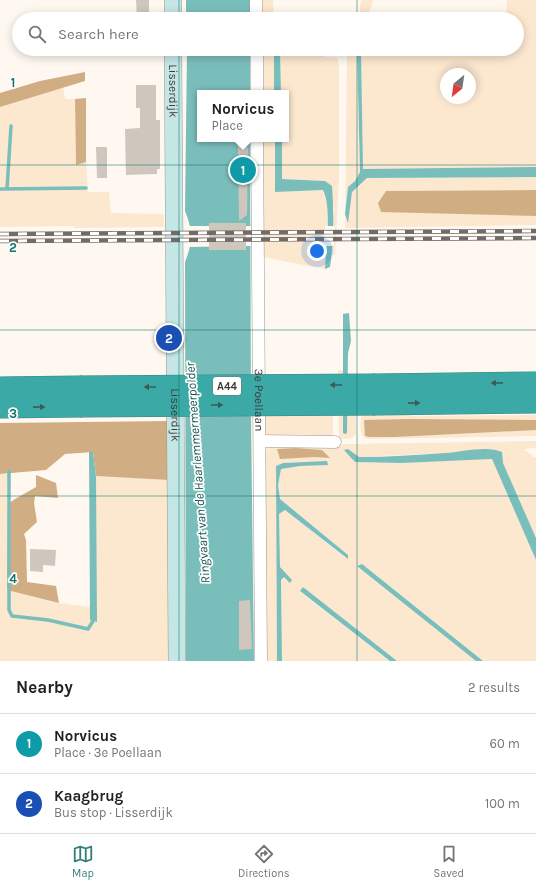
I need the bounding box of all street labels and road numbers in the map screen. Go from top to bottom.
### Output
street label: Lisserdijk [166,64,180,118]
street label: 3e Poellaan [252,369,266,431]
road number: A44 [213,377,241,395]
street label: Lisserdijk [168,388,183,442]

